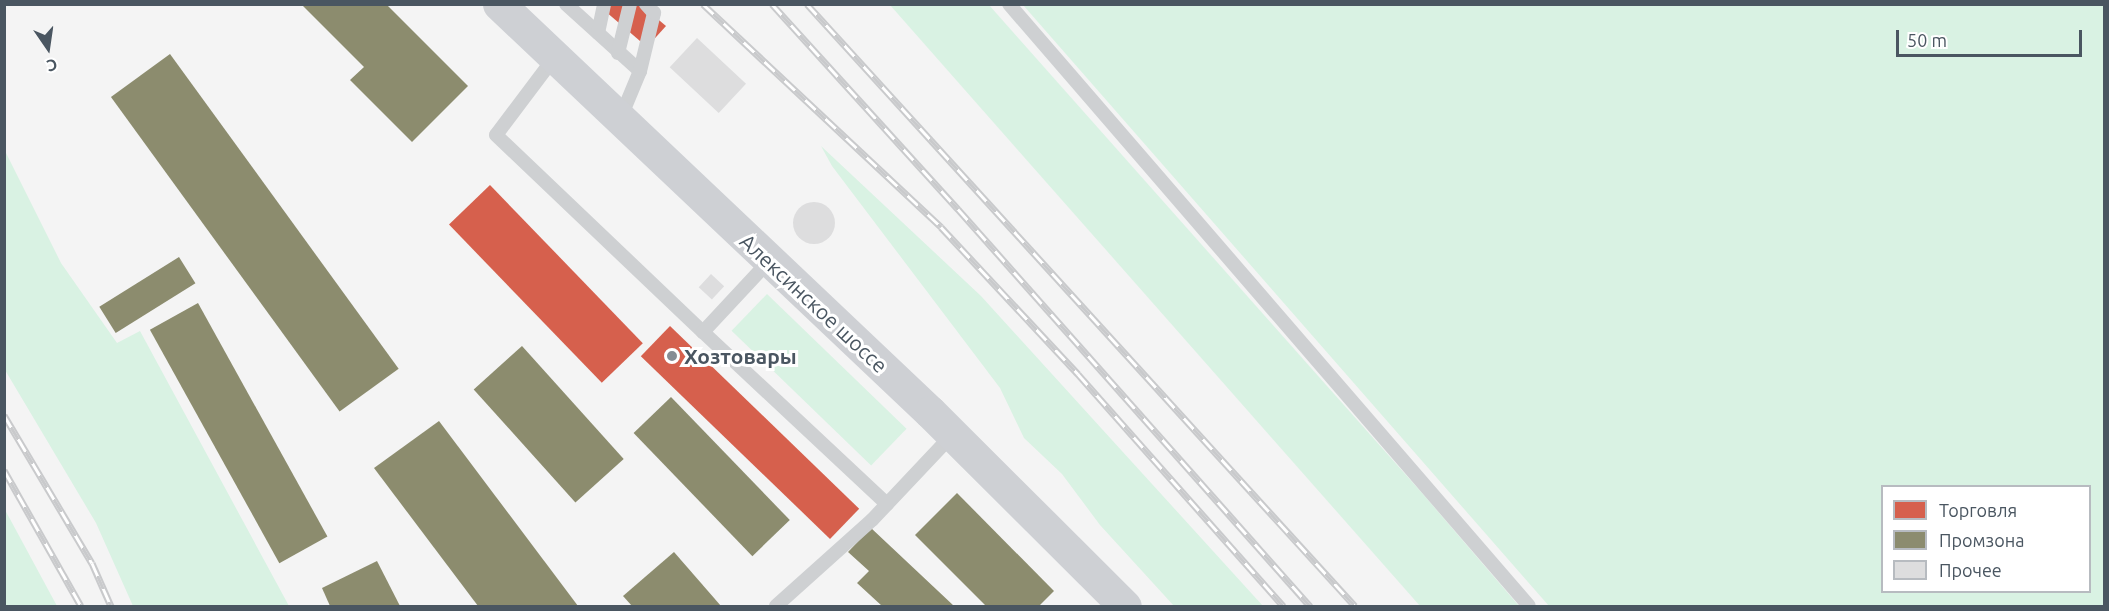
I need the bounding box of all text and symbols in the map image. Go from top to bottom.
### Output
north arrow [18,18,78,78]
scale bar [1899,18,2085,56]
text: 50 m [1907,30,1947,50]
text: С [45,56,59,75]
street label: Алексинское шоссе [735,228,893,378]
place label: Хозтовары [684,343,797,369]
marker: Хозтовары [665,349,679,363]
legend [1881,485,2091,593]
text: Торговля [1939,500,2017,520]
text: Промзона [1939,530,2024,550]
text: Прочее [1939,560,2002,580]

